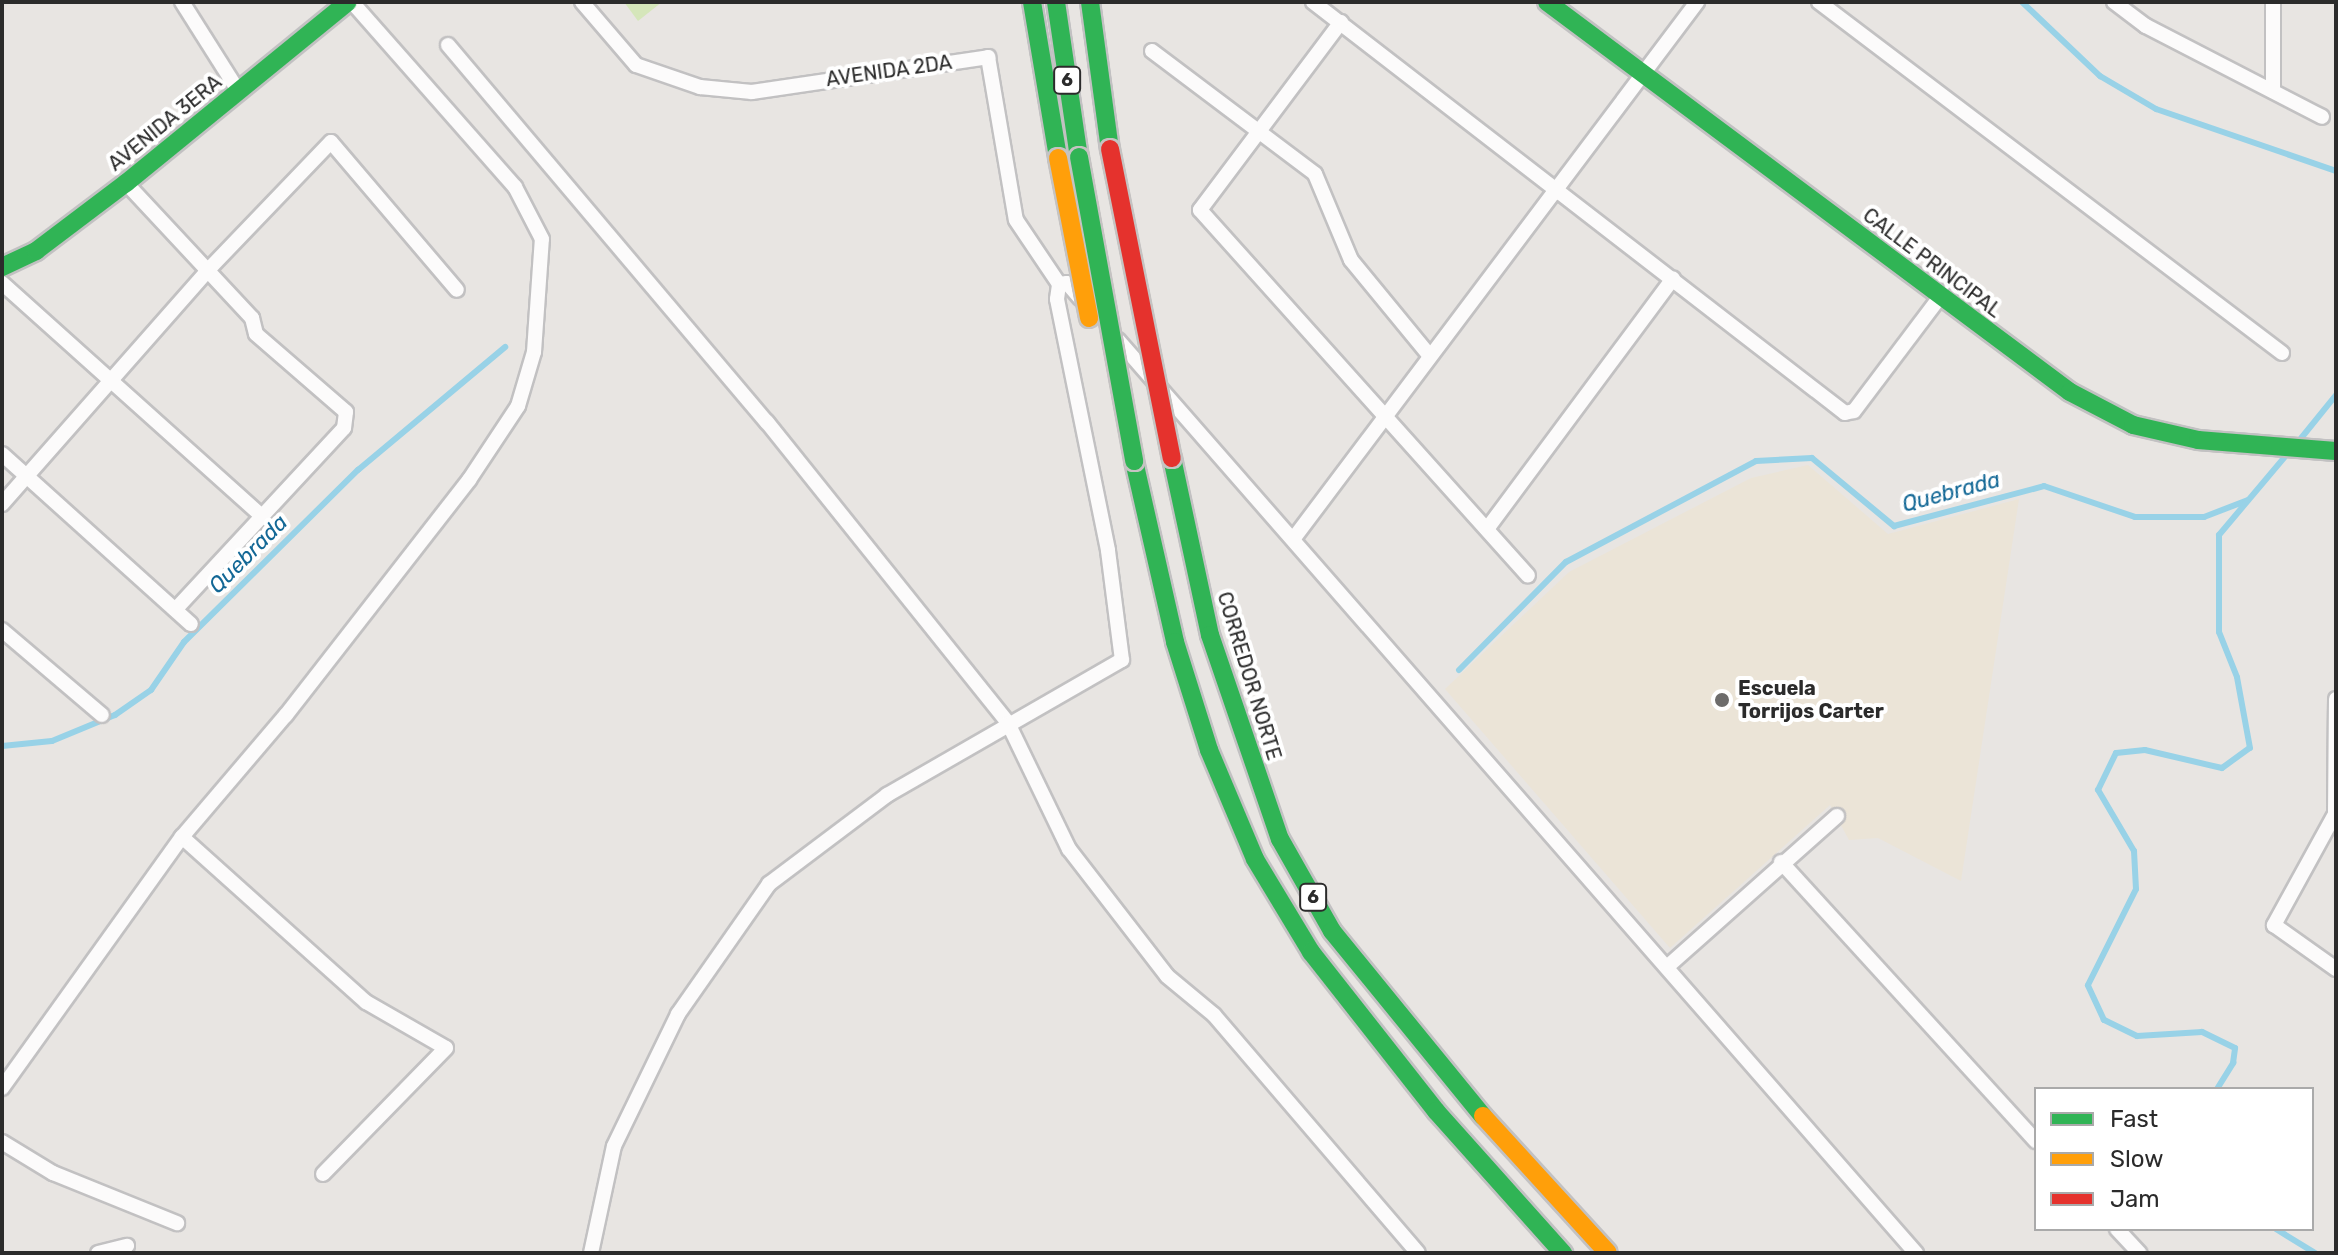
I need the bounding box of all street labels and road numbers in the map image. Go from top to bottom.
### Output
street label: AVENIDA 2DA [824,50,954,92]
road number: 6 [1053,66,1081,94]
street label: AVENIDA 3ERA [103,70,227,176]
street label: CALLE PRINCIPAL [1858,203,2006,323]
street label: CORREDOR NORTE [1212,589,1286,763]
road number: 6 [1299,883,1327,911]

